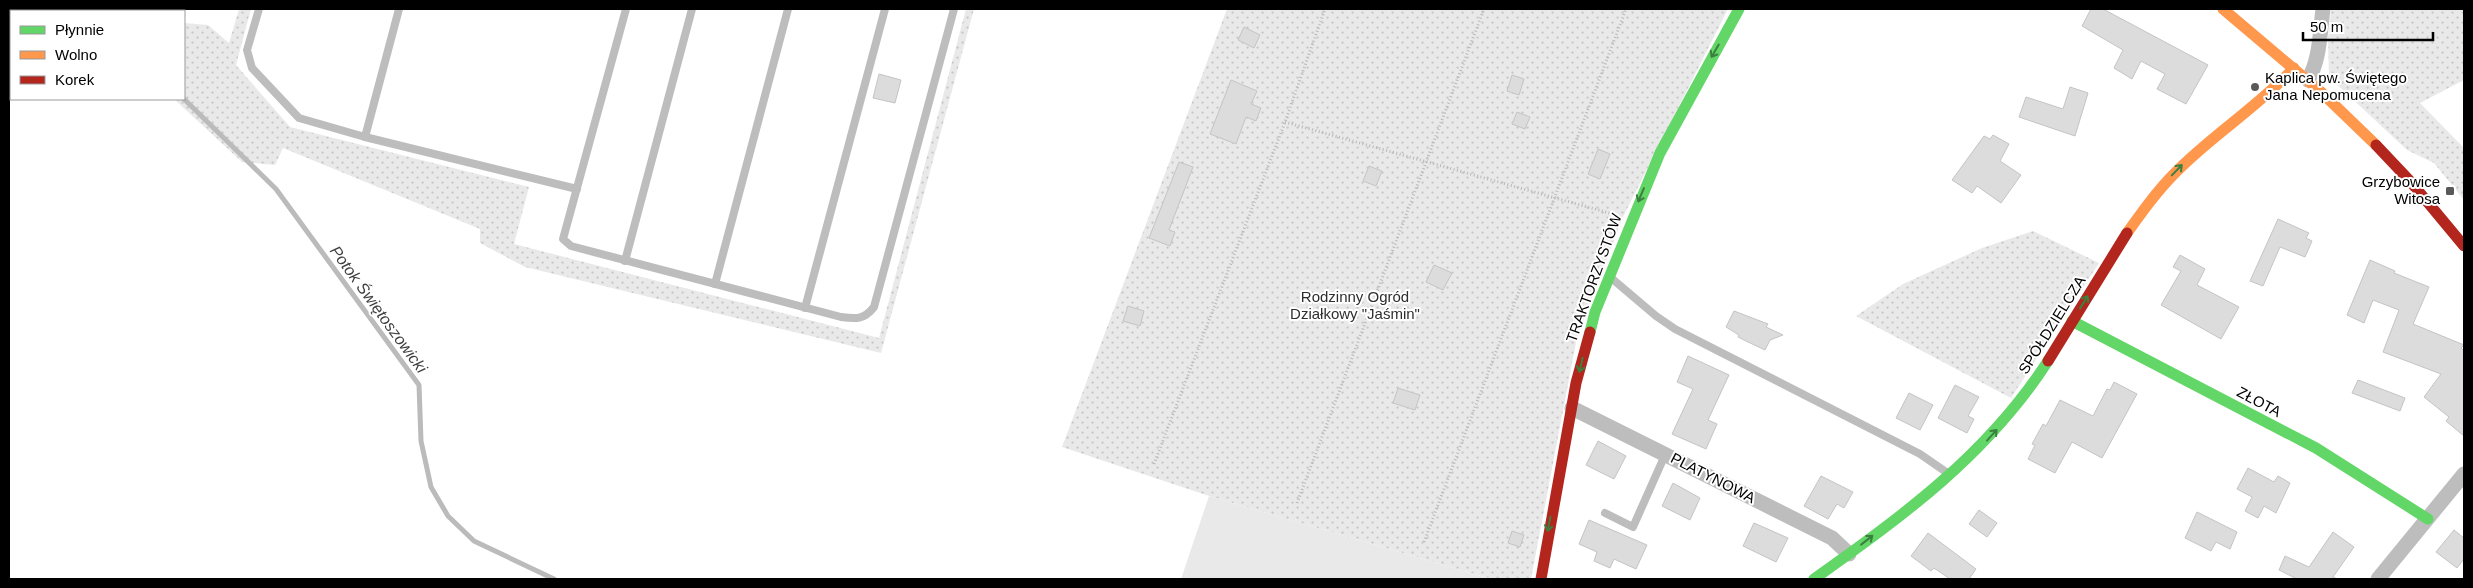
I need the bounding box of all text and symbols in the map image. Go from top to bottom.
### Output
legend [10,10,185,100]
scale bar [2303,10,2433,42]
text: 50 m [2310,18,2343,35]
text: Płynnie [55,21,104,38]
one-way arrow [1710,43,1720,58]
text: Wolno [55,46,97,63]
place label: Kaplica pw. Świętego Jana Nepomucena [2265,69,2407,103]
text: Korek [55,71,95,88]
marker: Kaplica pw. Świętego Jana Nepomucena [2249,81,2261,93]
one-way arrow [2171,163,2183,176]
place label: Grzybowice Witosa [2362,173,2441,207]
marker: Grzybowice Witosa [2444,185,2456,197]
one-way arrow [1635,187,1645,202]
street label: TRAKTORZYSTÓW [1562,210,1625,344]
water label: Potok Świętoszowicki [327,242,431,377]
street label: SPÓŁDZIELCZA [2015,273,2089,377]
park label: Rodzinny Ogród Działkowy "Jaśmin" [1290,288,1420,322]
one-way arrow [2079,296,2089,310]
one-way arrow [1576,356,1585,372]
street label: ZŁOTA [2234,383,2284,420]
one-way arrow [1986,429,1997,442]
street label: PLATYNOWA [1668,449,1758,506]
one-way arrow [1544,516,1554,532]
one-way arrow [1861,535,1874,546]

